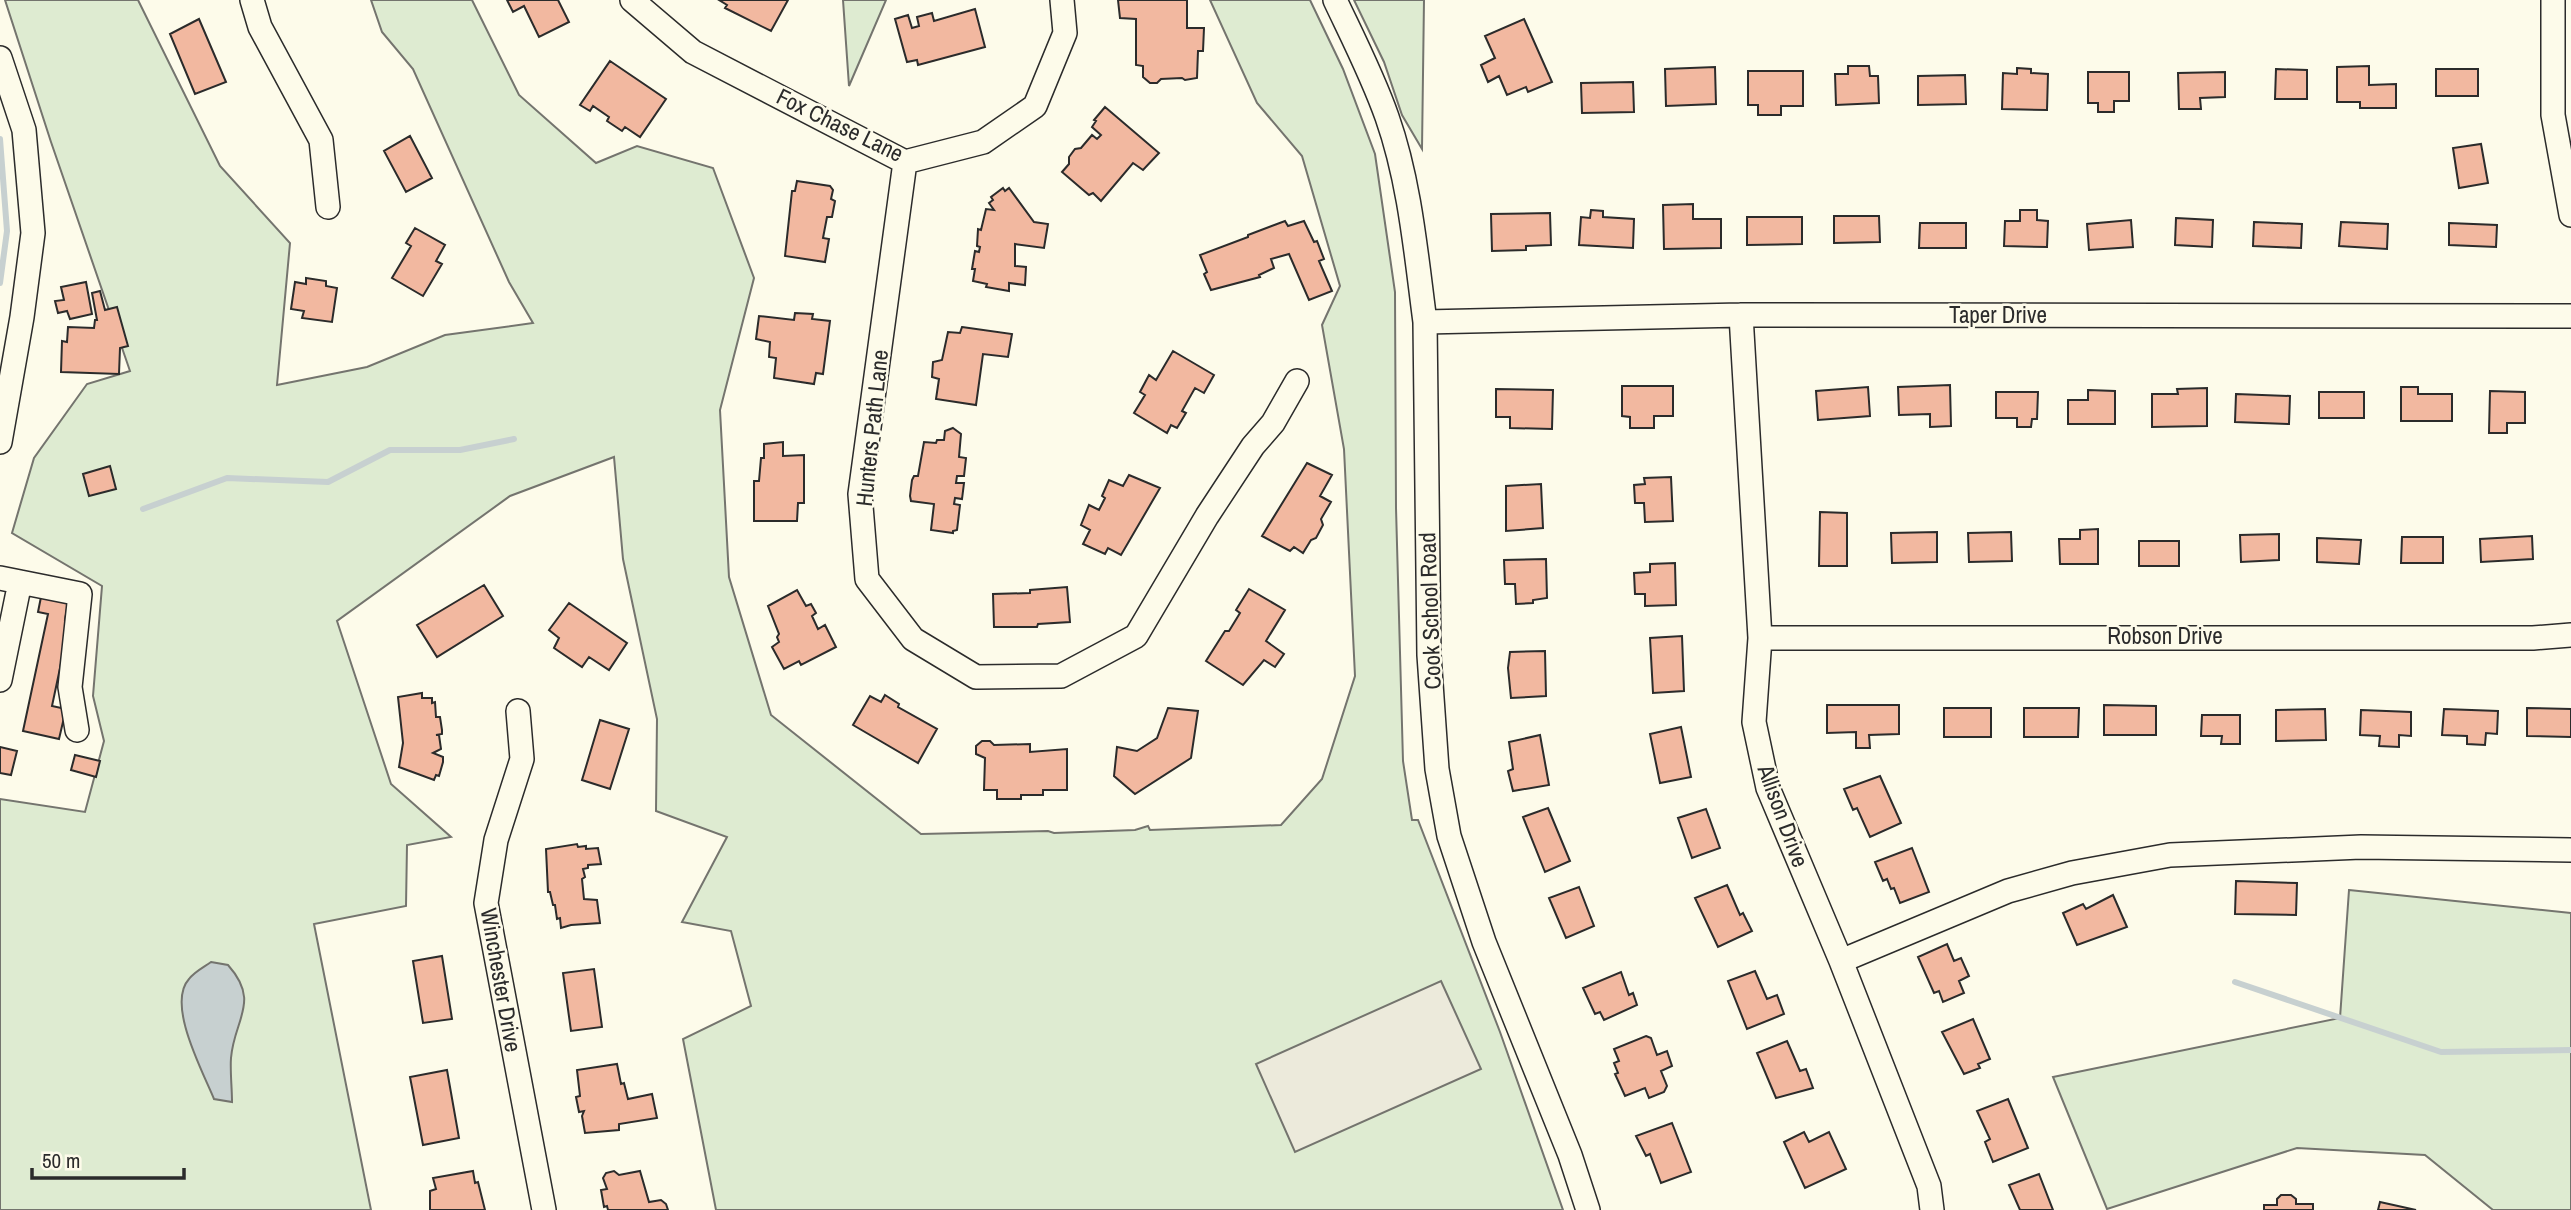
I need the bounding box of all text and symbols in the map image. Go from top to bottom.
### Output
street label: Fox Chase Lane [772,80,909,169]
street label: Taper Drive [1949,299,2047,330]
street label: Hunters Path Lane [848,348,895,508]
street label: Cook School Road [1411,532,1448,690]
street label: Robson Drive [2107,620,2223,651]
street label: Allison Drive [1750,759,1816,871]
street label: Winchester Drive [474,905,529,1054]
scale bar [32,1136,184,1180]
text: 50 m [42,1146,80,1175]

